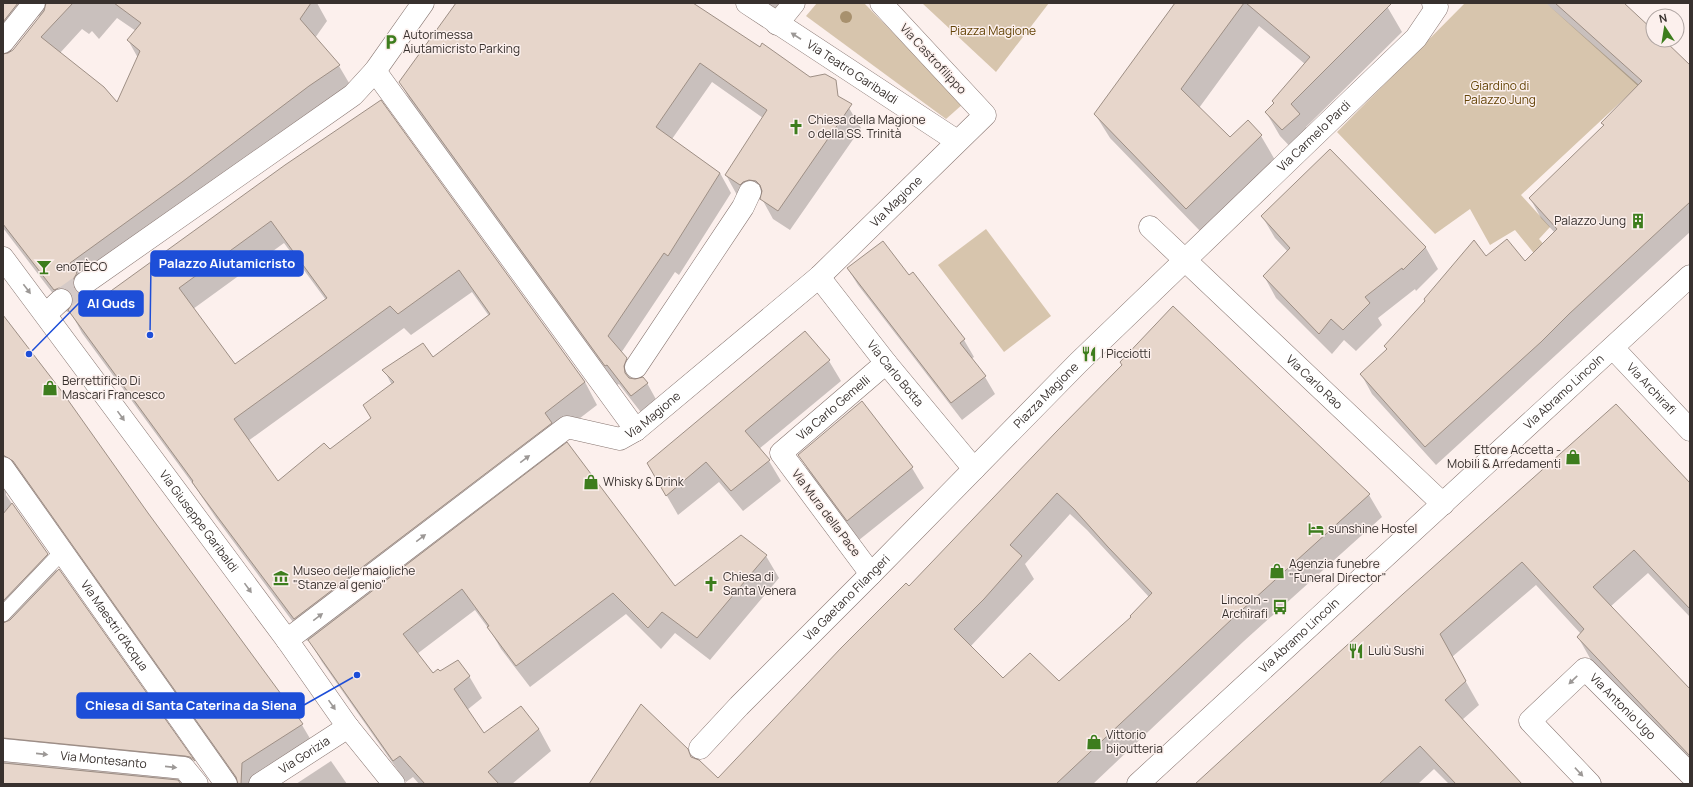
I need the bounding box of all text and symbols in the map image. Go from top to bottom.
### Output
north arrow [1645,8,1685,48]
text: N [1657,10,1668,26]
street label: Via Castrofilippo [896,20,971,98]
park label: Piazza Magione [950,22,1036,39]
place label: Autorimessa Aiutamicristo Parking [403,26,520,57]
one-way arrow [790,32,802,39]
parking icon: Autorimessa Aiutamicristo Parking [382,33,400,51]
street label: Via Teatro Garibaldi [804,36,902,108]
park label: Giardino di Palazzo Jung [1464,77,1536,108]
street label: Via Carmelo Pardi [1273,96,1354,175]
place label: Chiesa della Magione o della SS. Trinità [808,111,926,142]
church icon: Chiesa della Magione o della SS. Trinità [787,118,805,136]
street label: Via Magione [866,172,926,231]
place label: Palazzo Jung [1554,212,1626,229]
building icon: Palazzo Jung [1629,212,1647,230]
callout: Palazzo Aiutamicristo [151,251,303,276]
text: Palazzo Aiutamicristo [159,254,295,272]
bar icon: enoTÈCO [35,258,53,276]
place label: enoTÈCO [56,258,108,275]
one-way arrow [22,283,31,294]
callout: Al Quds [79,291,143,316]
text: Al Quds [87,294,135,312]
street label: Via Carlo Botta [863,337,928,410]
restaurant icon: I Picciotti [1080,345,1098,363]
place label: I Picciotti [1101,345,1151,362]
street label: Via Abramo Lincoln [1520,350,1608,433]
street label: Via Carlo Rao [1283,351,1347,413]
street label: Piazza Magione [1010,359,1082,432]
street label: Via Archirafi [1623,359,1680,418]
street label: Via Carlo Gemelli [793,371,874,444]
place label: Berrettificio Di Mascari Francesco [62,372,165,403]
shop icon: Berrettificio Di Mascari Francesco [41,379,59,397]
street label: Via Magione [622,387,684,442]
one-way arrow [117,410,125,421]
place label: Ettore Accetta - Mobili & Arredamenti [1447,441,1561,472]
shop icon: Ettore Accetta - Mobili & Arredamenti [1564,448,1582,466]
one-way arrow [519,455,530,463]
street label: Via Mura della Pace [788,466,865,560]
street label: Via Giuseppe Garibaldi [156,467,243,575]
shop icon: Whisky & Drink [582,473,600,491]
place label: Whisky & Drink [603,473,685,490]
hotel icon: sunshine Hostel [1307,520,1325,538]
place label: sunshine Hostel [1328,520,1417,537]
one-way arrow [416,534,427,542]
street label: Via Gaetano Filangeri [800,551,893,645]
place label: Agenzia funebre "Funeral Director" [1289,555,1386,586]
place label: Museo delle maioliche "Stanze al genio" [293,562,415,593]
shop icon: Agenzia funebre "Funeral Director" [1268,562,1286,580]
place label: Chiesa di Santa Venera [723,568,796,599]
museum icon: Museo delle maioliche "Stanze al genio" [272,569,290,587]
church icon: Chiesa di Santa Venera [702,575,720,593]
street label: Via Maestri d'Acqua [77,577,152,674]
one-way arrow [244,582,252,593]
place label: Lincoln - Archirafi [1221,591,1268,622]
street label: Via Abramo Lincoln [1255,594,1343,677]
bus stop icon: Lincoln - Archirafi [1271,598,1289,616]
one-way arrow [312,612,323,621]
restaurant icon: Lulù Sushi [1347,642,1365,660]
place label: Lulù Sushi [1368,642,1424,659]
street label: Via Antonio Ugo [1586,669,1660,743]
one-way arrow [1568,675,1578,685]
callout: Chiesa di Santa Caterina da Siena [77,693,304,718]
text: Chiesa di Santa Caterina da Siena [85,696,297,714]
one-way arrow [328,699,336,710]
place label: Vittorio bijoutteria [1106,726,1163,757]
street label: Via Gorizia [275,732,333,778]
shop icon: Vittorio bijoutteria [1085,733,1103,751]
street label: Via Montesanto [60,747,148,772]
one-way arrow [36,751,48,757]
one-way arrow [165,763,177,770]
one-way arrow [1574,767,1584,777]

